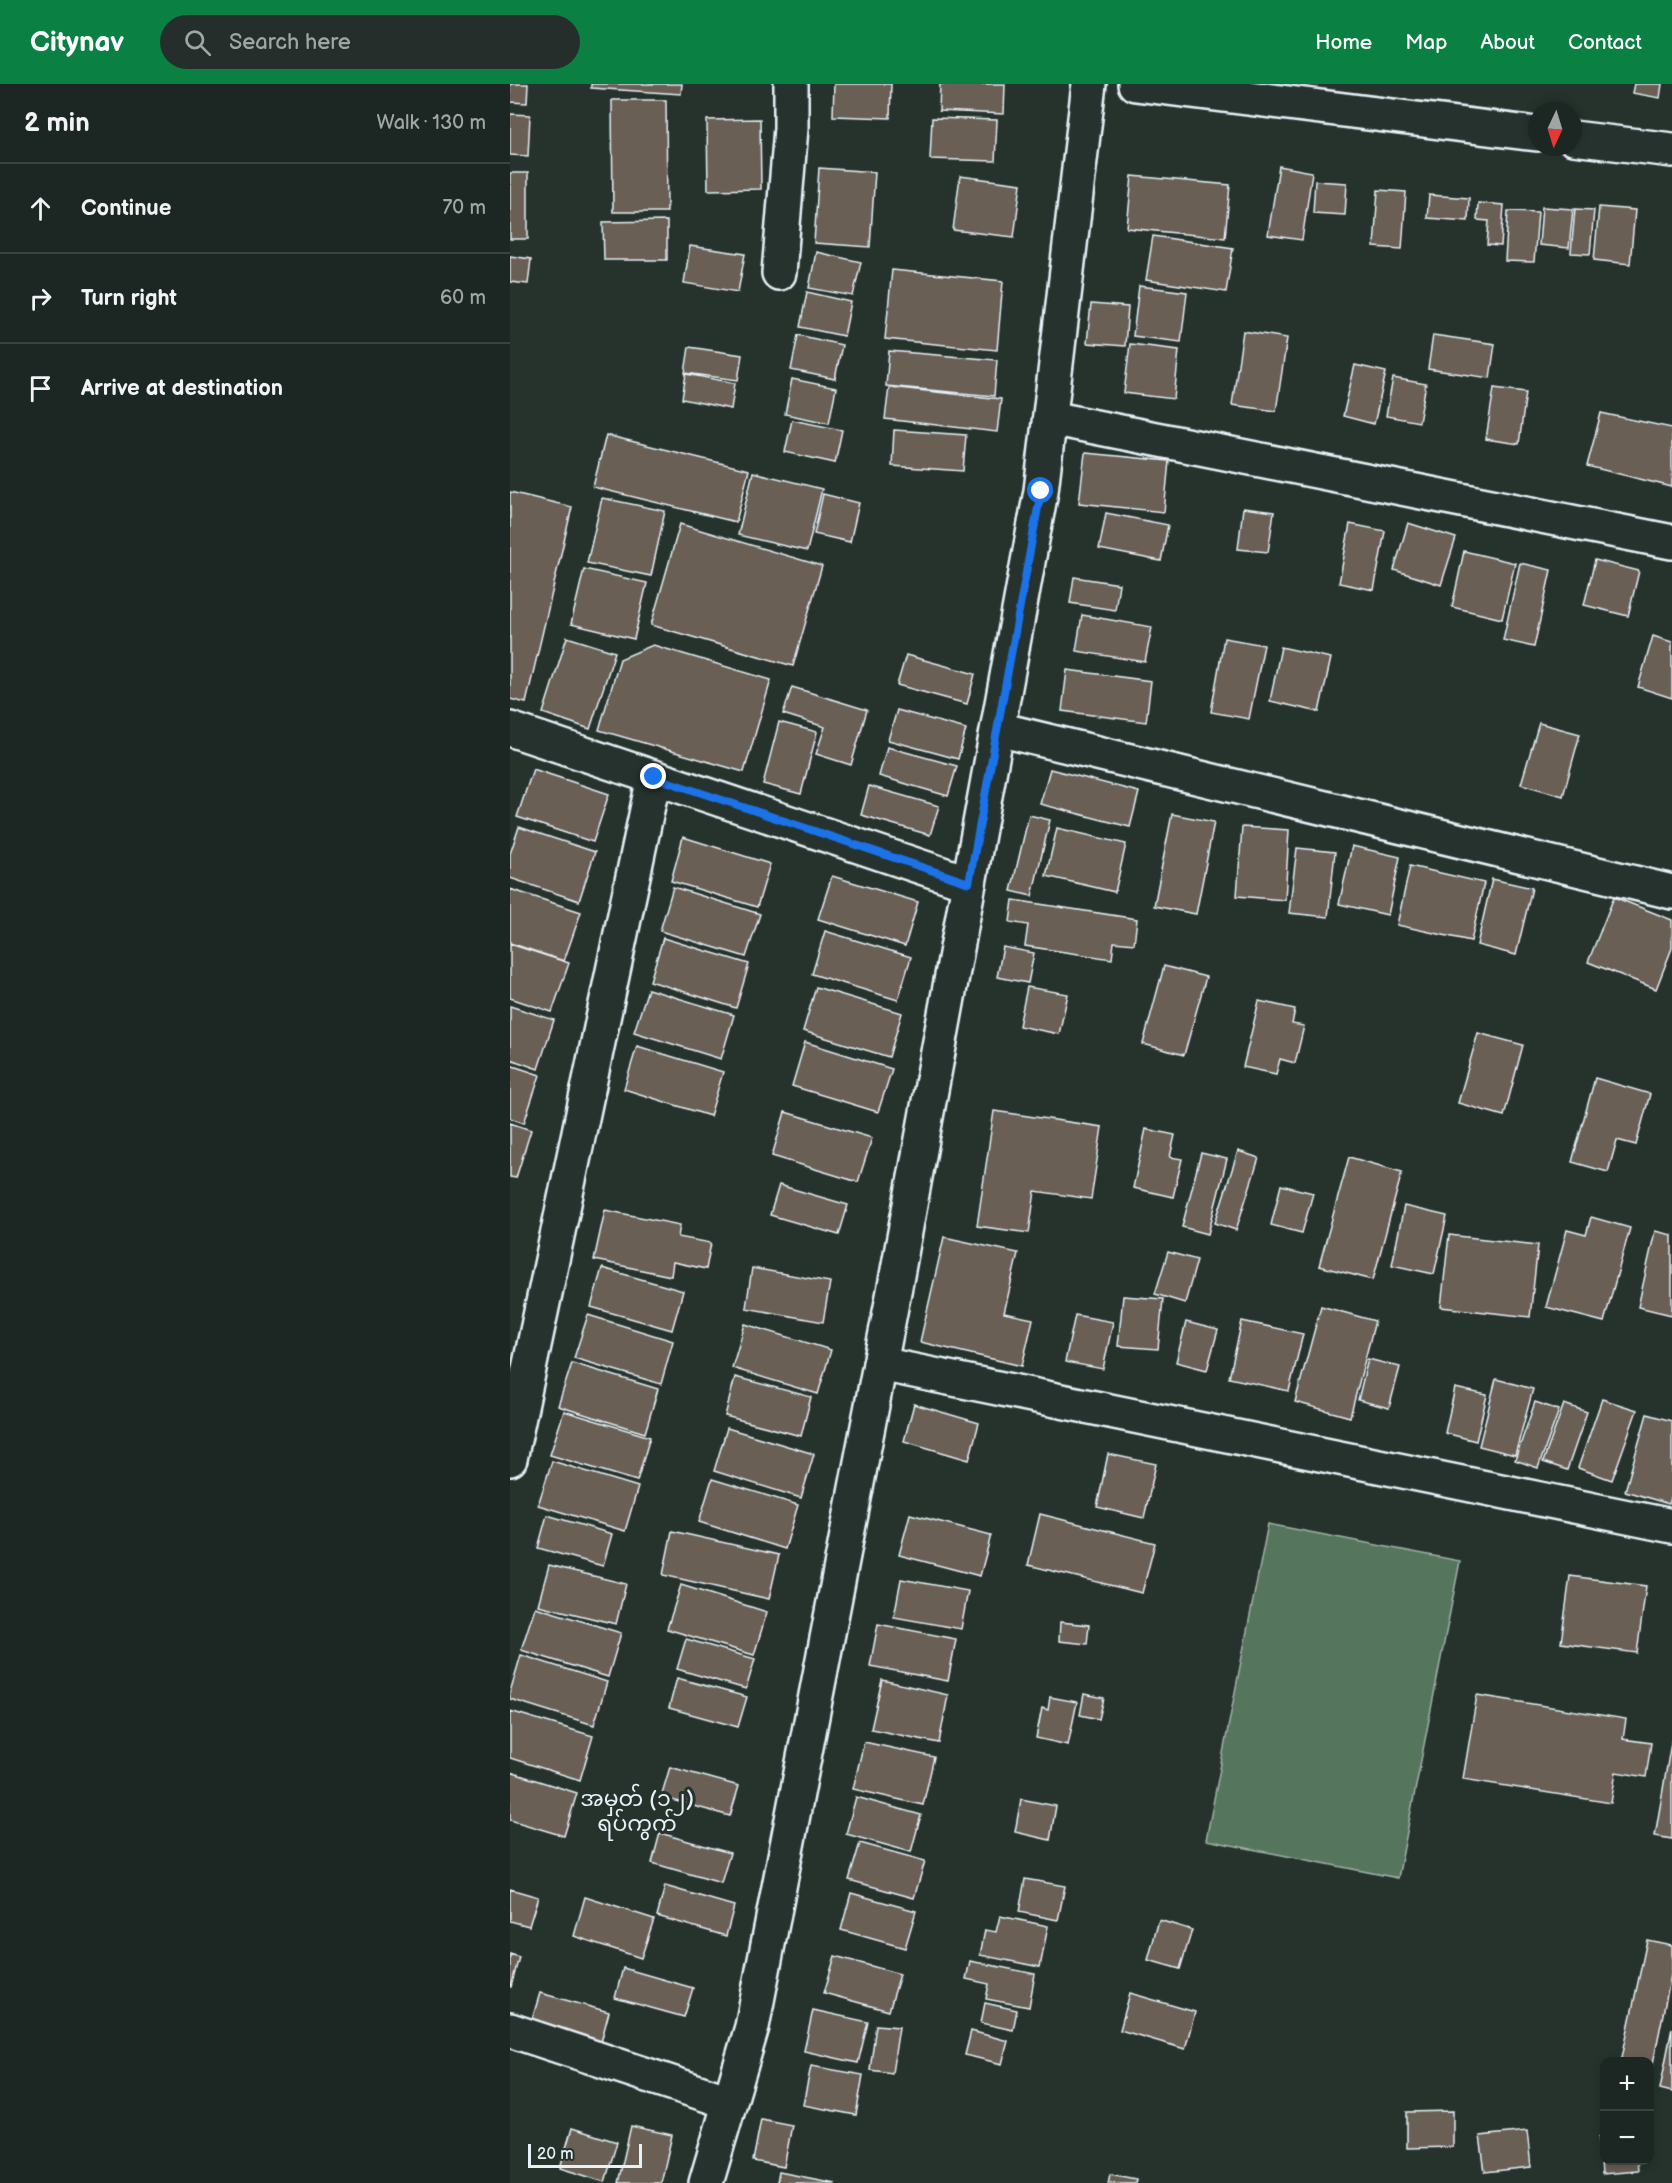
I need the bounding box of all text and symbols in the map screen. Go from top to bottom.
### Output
search box [160,15,580,69]
text: Citynav [30,26,124,59]
icon: search [181,26,214,59]
text: Search here [229,29,351,56]
text: Home [1315,30,1372,55]
text: Map [1405,30,1447,55]
text: About [1480,30,1535,55]
text: Contact [1568,30,1642,55]
north arrow [1528,102,1582,156]
text: 2 min [24,108,90,139]
text: Walk · 130 m [377,111,486,135]
icon: ahead [24,192,57,225]
text: Continue [81,195,171,222]
text: 70 m [442,196,486,220]
icon: right [24,282,57,315]
text: Turn right [81,285,177,312]
text: 60 m [440,286,486,310]
icon: arrive [24,372,57,405]
text: Arrive at destination [81,375,283,402]
route start [1027,477,1053,503]
route end [640,763,666,789]
district label: အမှတ် (၁၂) ရပ်ကွက် [580,1783,694,1841]
map controls [1600,2057,1654,2165]
button: + [1600,2057,1654,2111]
button: − [1600,2111,1654,2165]
scale bar [528,2141,642,2168]
text: 20 m [537,2145,573,2164]

